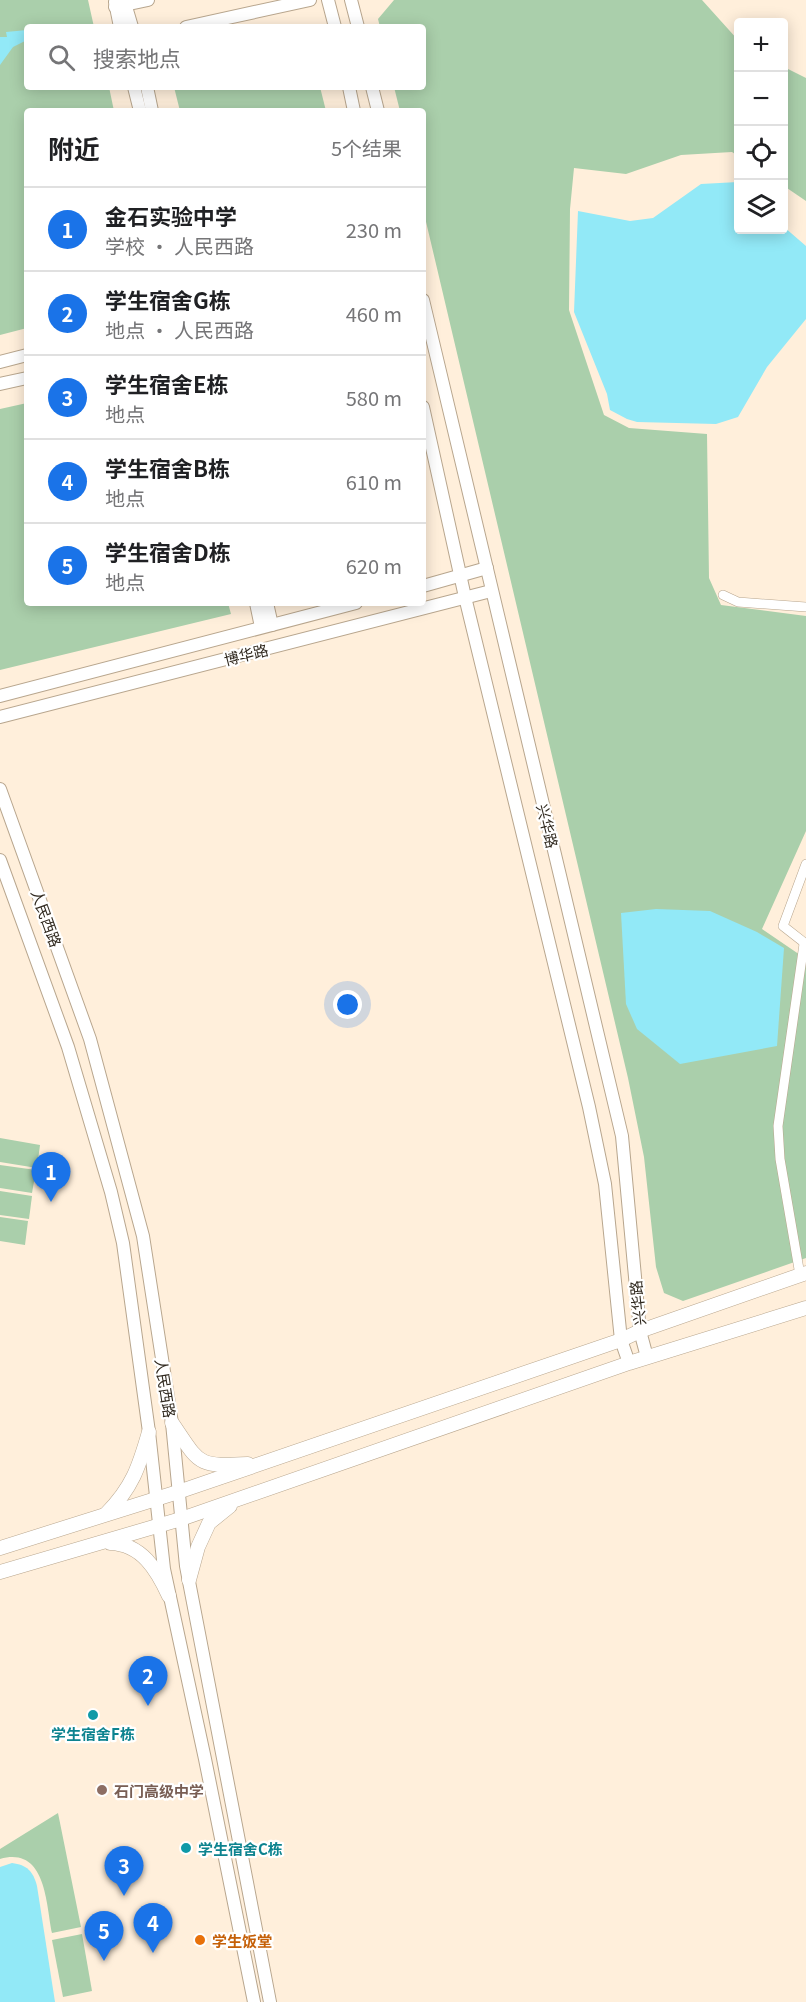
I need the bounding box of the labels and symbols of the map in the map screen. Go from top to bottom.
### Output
street label: 博华路 [222,638,270,670]
street label: 兴华路 [532,802,564,850]
street label: 人民西路 [27,886,67,950]
your location [333,990,362,1019]
pin: 1 [32,1152,70,1202]
street label: 兴华路 [624,1280,650,1326]
street label: 人民西路 [151,1357,181,1419]
pin: 2 [128,1656,168,1706]
marker: 学生宿舍F栋 [86,1708,100,1722]
place label: 学生宿舍F栋 [51,1723,135,1744]
place label: 石门高级中学 [114,1780,204,1801]
marker: 石门高级中学 [95,1783,109,1797]
place label: 学生宿舍C栋 [198,1838,283,1859]
marker: 学生宿舍C栋 [179,1841,193,1855]
pin: 3 [104,1846,144,1896]
pin: 4 [134,1904,172,1953]
pin: 5 [84,1912,124,1961]
place label: 学生饭堂 [212,1930,272,1951]
marker: 学生饭堂 [193,1933,207,1947]

